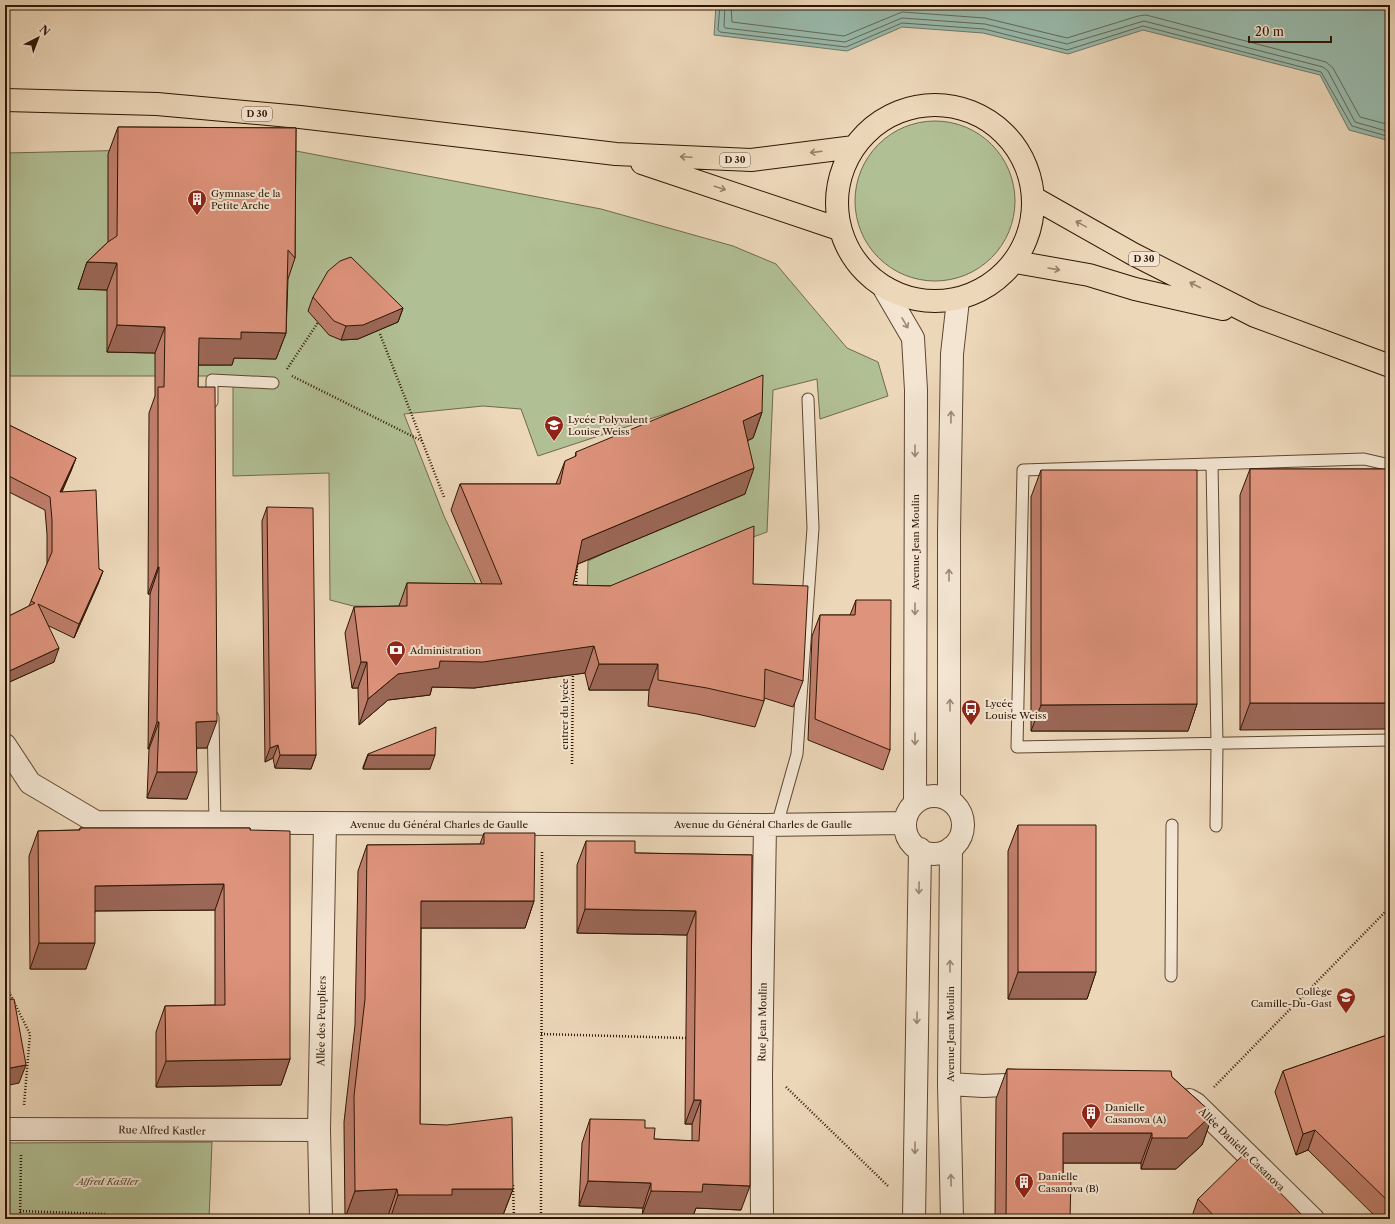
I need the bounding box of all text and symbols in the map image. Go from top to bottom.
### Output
north arrow [18,18,58,58]
scale bar [1249,18,1331,44]
text: N [36,22,53,39]
text: 20 m [1255,24,1284,39]
road number: D 30 [242,107,272,121]
one-way arrow [810,148,823,156]
road number: D 30 [720,153,750,167]
one-way arrow [680,154,693,161]
one-way arrow [713,185,726,192]
place label: Gymnase de la Petite Arche [211,187,281,212]
building icon: Gymnase de la Petite Arche [186,188,208,216]
one-way arrow [1075,220,1087,228]
road number: D 30 [1129,252,1159,266]
one-way arrow [1047,265,1060,273]
one-way arrow [1190,281,1202,289]
one-way arrow [901,317,909,329]
one-way arrow [947,411,955,424]
place label: Lycée Polyvalent Louise Weiss [568,413,649,438]
school or university icon: Lycée Polyvalent Louise Weiss [543,414,565,442]
one-way arrow [911,444,919,457]
street label: Avenue Jean Moulin [909,493,922,591]
one-way arrow [945,569,953,582]
one-way arrow [911,602,919,615]
bank icon: Administration [385,639,407,667]
place label: Administration [409,644,482,657]
street label: entrer du lycée [558,678,571,750]
place label: Lycée Louise Weiss [985,697,1047,722]
bus stop icon: Lycée Louise Weiss [960,698,982,726]
one-way arrow [946,699,954,712]
one-way arrow [911,732,919,745]
street label: Avenue du Général Charles de Gaulle [349,818,528,831]
street label: Avenue du Général Charles de Gaulle [673,818,852,831]
one-way arrow [915,881,923,894]
one-way arrow [946,960,954,973]
street label: Allée des Peupliers [314,976,329,1067]
street label: Rue Jean Moulin [755,981,770,1062]
street label: Avenue Jean Moulin [944,985,957,1083]
place label: Collège Camille-Du-Gast [1251,985,1332,1010]
school or university icon: Collège Camille-Du-Gast [1335,986,1357,1014]
one-way arrow [913,1011,921,1024]
place label: Danielle Casanova (A) [1105,1101,1166,1126]
building icon: Danielle Casanova (A) [1080,1102,1102,1130]
street label: Allée Danielle Casanova [1195,1104,1288,1194]
street label: Rue Alfred Kastler [118,1123,207,1138]
one-way arrow [911,1141,919,1154]
place label: Danielle Casanova (B) [1038,1170,1099,1195]
building icon: Danielle Casanova (B) [1013,1171,1035,1199]
one-way arrow [948,1174,955,1187]
park label: Alfred Kastler [75,1175,141,1188]

